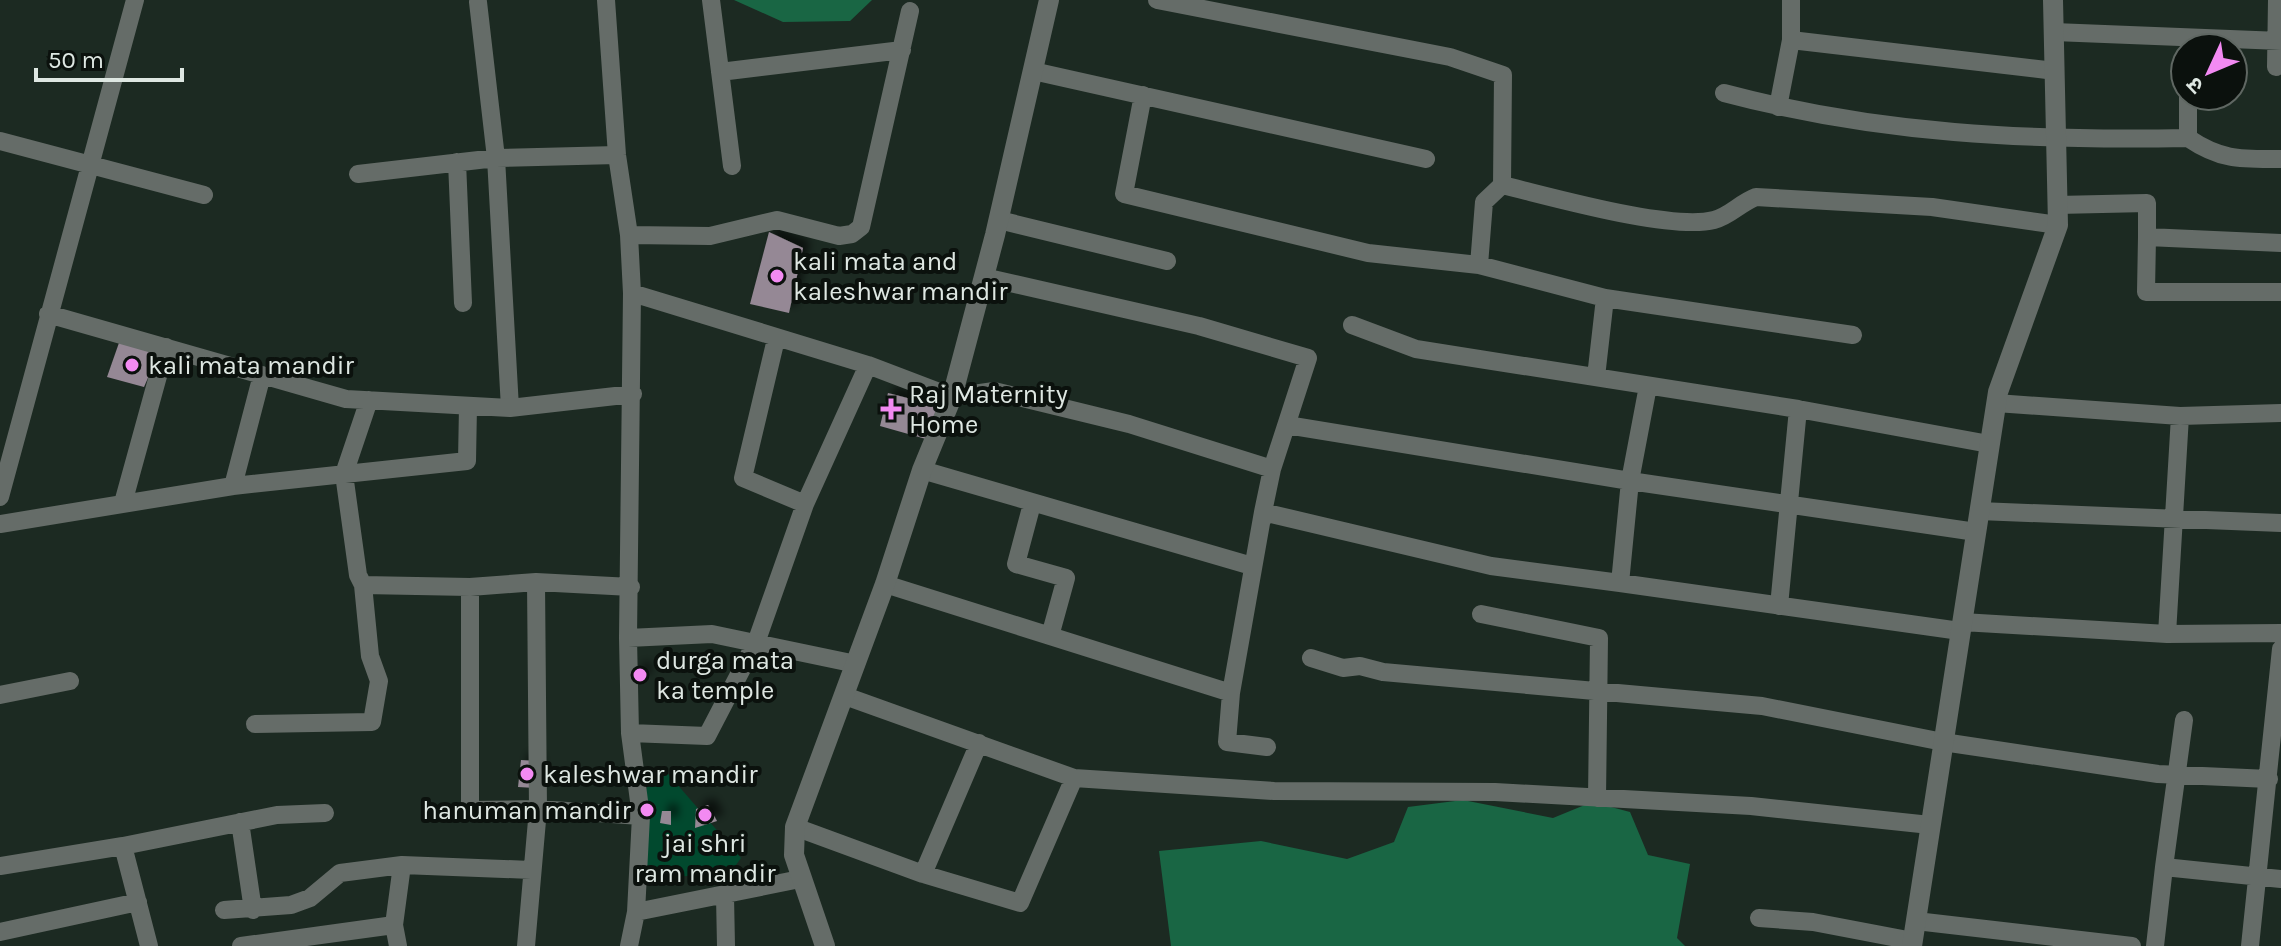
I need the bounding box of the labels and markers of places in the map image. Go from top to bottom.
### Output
place label: kali mata and kaleshwar mandir [793,246,1008,307]
marker: kali mata and kaleshwar mandir [768,267,786,285]
place label: kali mata mandir [148,350,355,381]
marker: kali mata mandir [123,356,141,374]
place label: Raj Maternity Home [909,379,1068,440]
marker: Raj Maternity Home [880,398,902,420]
place label: durga mata ka temple [656,645,794,706]
marker: durga mata ka temple [631,666,649,684]
place label: kaleshwar mandir [543,759,758,790]
marker: kaleshwar mandir [518,765,536,783]
place label: hanuman mandir [422,795,632,826]
marker: hanuman mandir [638,801,656,819]
marker: jai shri ram mandir [696,806,714,824]
place label: jai shri ram mandir [634,828,776,889]

